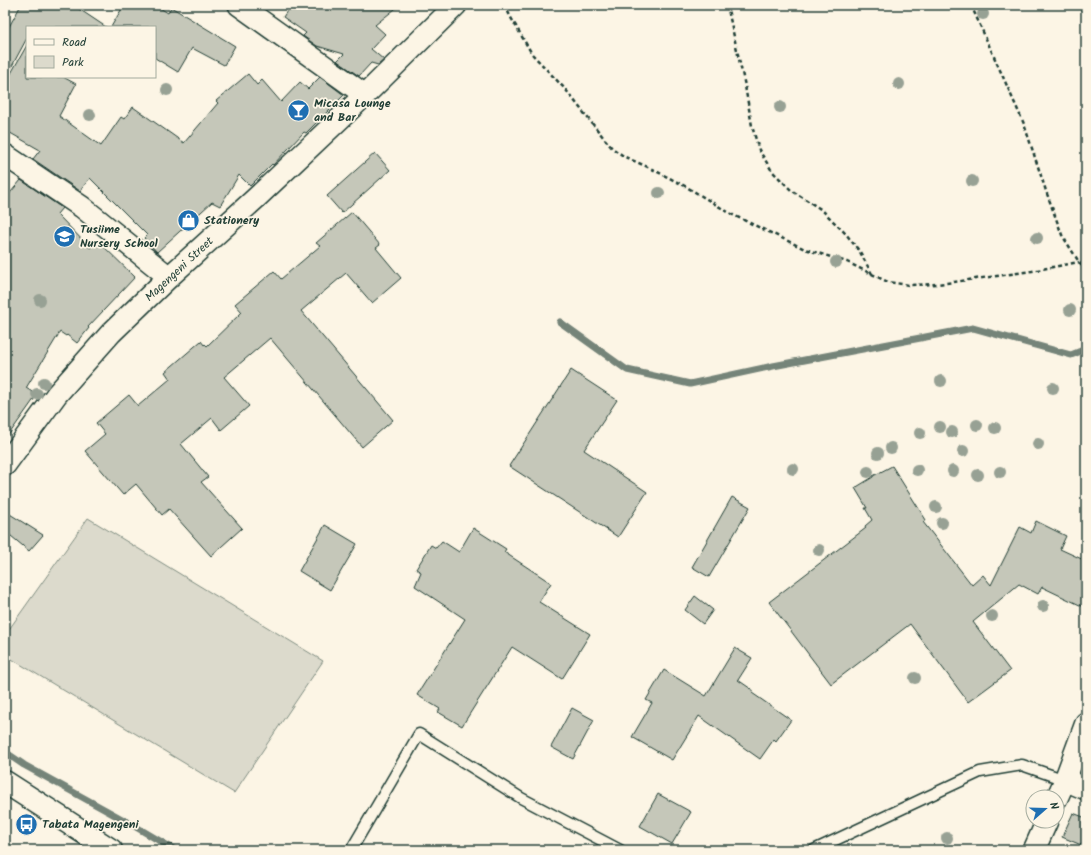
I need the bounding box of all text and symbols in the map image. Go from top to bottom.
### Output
legend [26,26,156,78]
text: Road [62,33,87,52]
text: Park [62,53,84,72]
place label: Micasa Lounge and Bar [314,94,391,127]
bar icon: Micasa Lounge and Bar [285,97,311,123]
shop icon: Stationery [175,207,201,233]
place label: Stationery [204,211,260,230]
place label: Tusiime Nursery School [80,220,159,253]
school or university icon: Tusiime Nursery School [51,223,77,249]
street label: Magengeni Street [141,232,218,306]
north arrow [1025,789,1065,829]
text: N [1044,800,1063,812]
bus stop icon: Tabata Magengeni [13,811,39,837]
place label: Tabata Magengeni [42,815,139,834]

